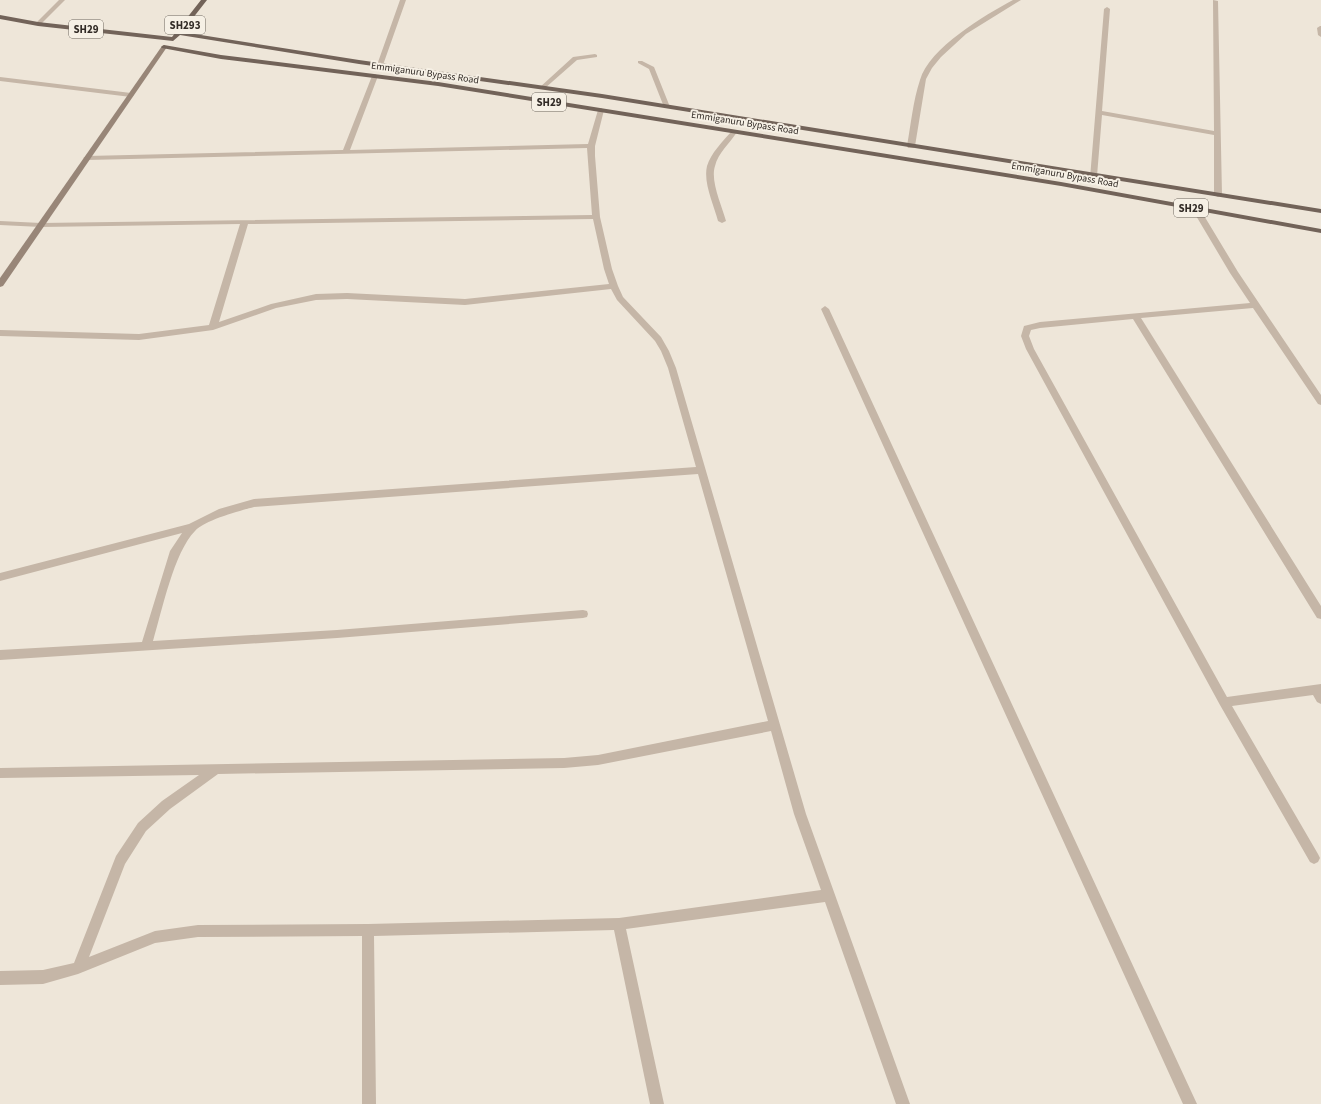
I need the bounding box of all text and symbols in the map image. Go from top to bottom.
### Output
road number: SH293 [165,16,205,34]
road number: SH29 [69,20,103,38]
street label: Emmiganuru Bypass Road [370,58,480,88]
road number: SH29 [532,93,566,111]
street label: Emmiganuru Bypass Road [690,108,800,138]
street label: Emmiganuru Bypass Road [1010,159,1120,191]
road number: SH29 [1174,199,1208,217]

